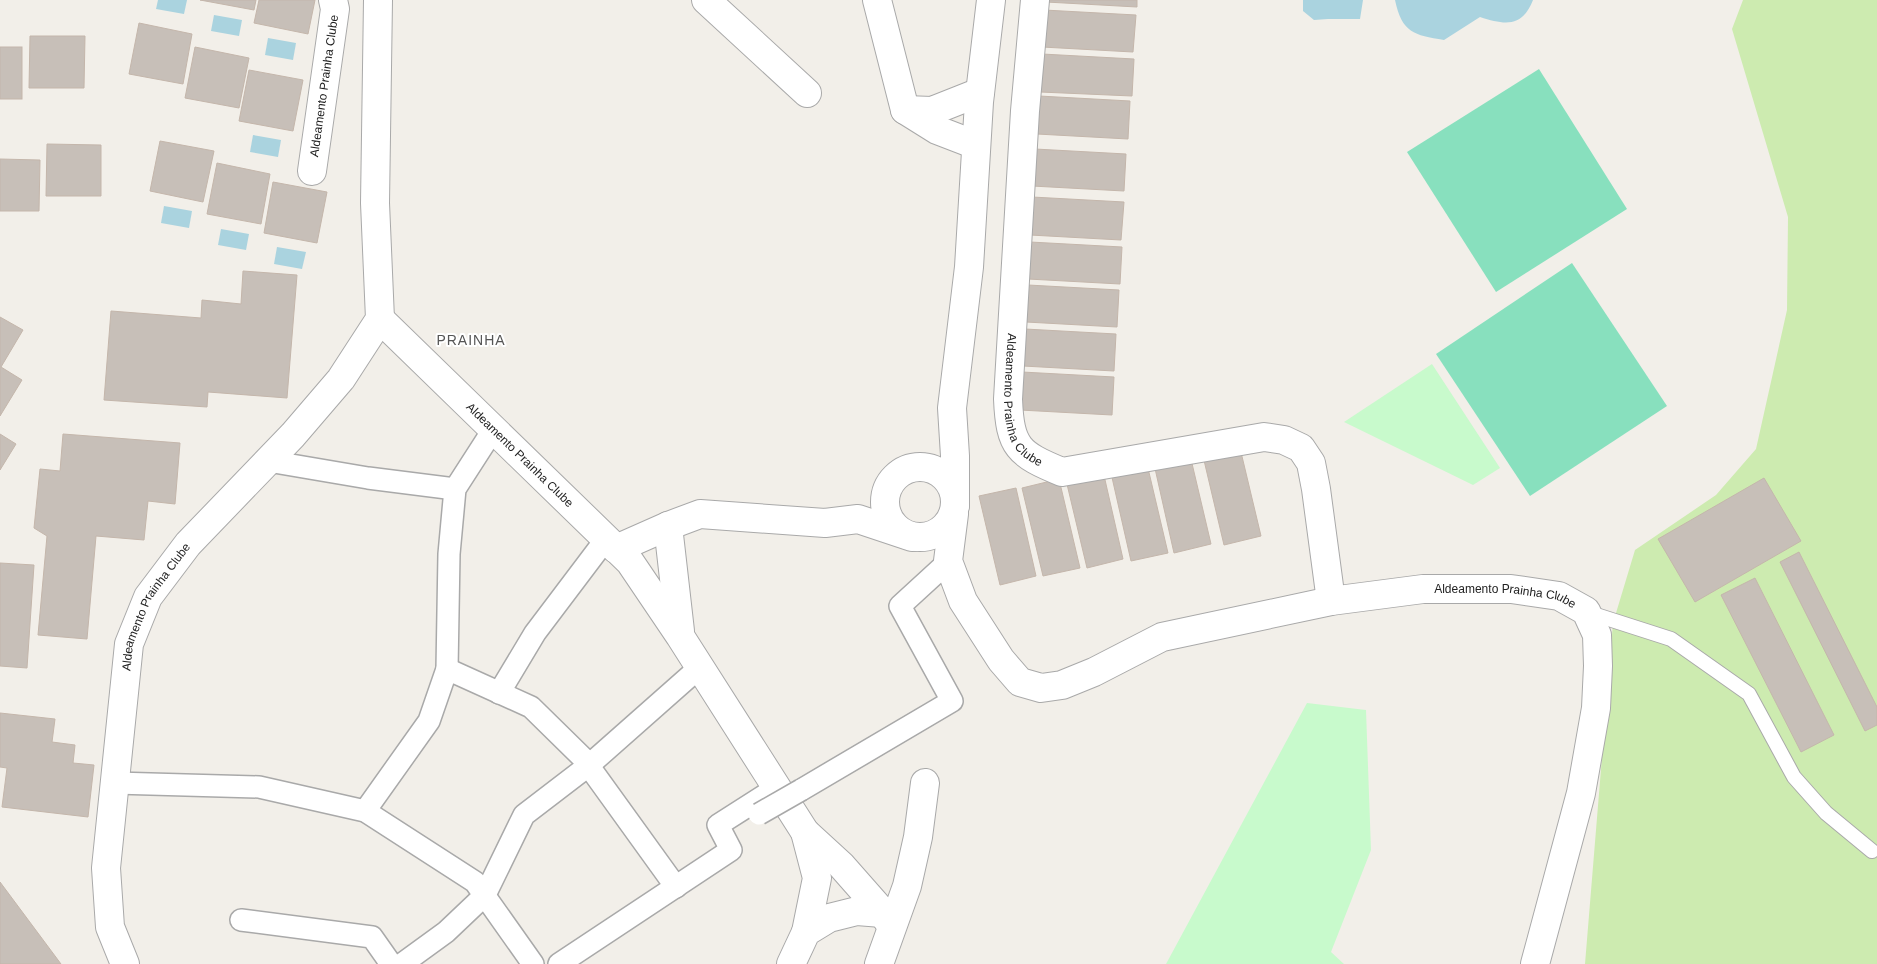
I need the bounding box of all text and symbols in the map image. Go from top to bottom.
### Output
street label: Aldeamento Prainha Clube [307,13,341,158]
district label: PRAINHA [436,332,506,348]
street label: Aldeamento Prainha Clube [1001,333,1045,469]
street label: Aldeamento Prainha Clube [463,400,576,510]
street label: Aldeamento Prainha Clube [119,540,193,672]
street label: Aldeamento Prainha Clube [1434,582,1579,611]

